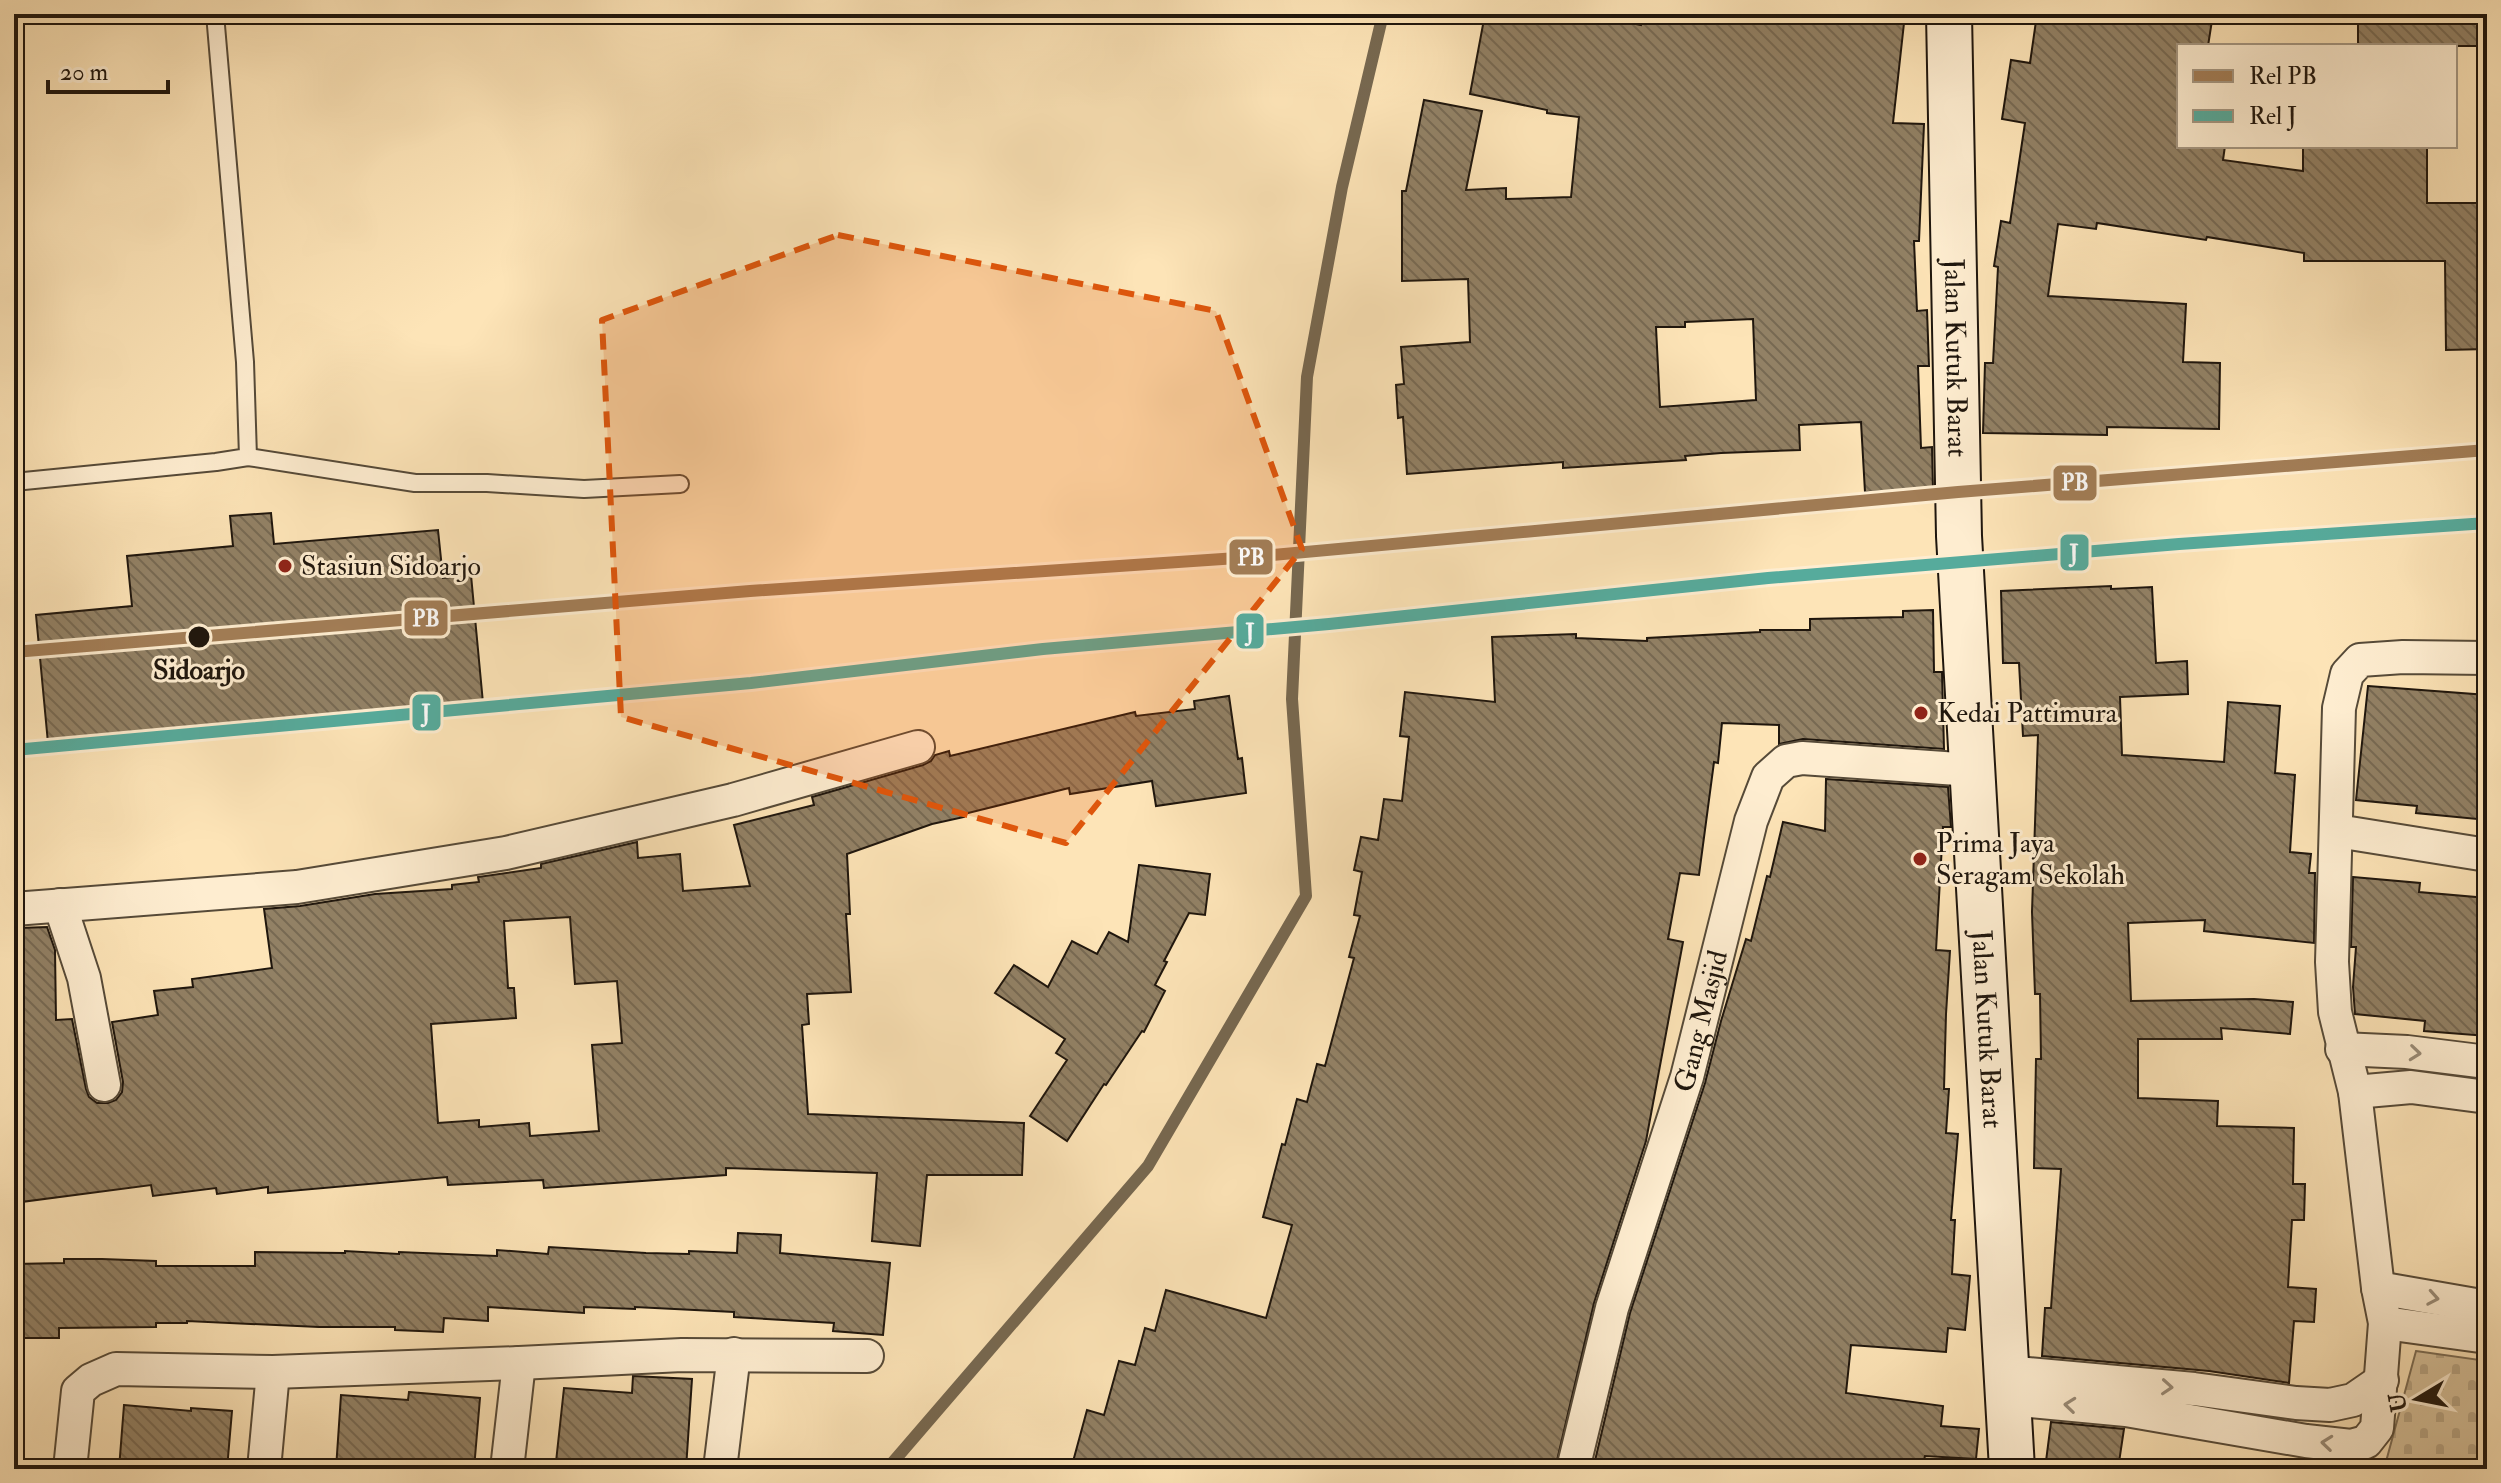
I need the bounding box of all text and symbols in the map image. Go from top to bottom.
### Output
scale bar [48,44,168,94]
legend [2177,44,2457,148]
text: 20 m [60,57,109,88]
text: Rel PB [2249,61,2317,92]
text: Rel J [2249,101,2297,132]
street label: Jalan Kutuk Barat [1936,257,1975,458]
line badge: PB [2052,464,2098,502]
text: PB [2061,469,2089,497]
line badge: J [2059,533,2090,572]
line badge: PB [1228,538,1274,576]
text: J [2069,539,2079,568]
text: PB [1237,544,1265,572]
place label: Stasiun Sidoarjo [301,549,481,584]
marker: Stasiun Sidoarjo [276,557,294,575]
line badge: PB [403,599,449,637]
text: PB [412,605,440,633]
line badge: J [1235,612,1265,650]
text: J [1245,618,1255,647]
marker: Sidoarjo [186,624,212,650]
place label: Sidoarjo [153,653,245,688]
line badge: J [411,693,442,732]
place label: Kedai Pattimura [1937,696,2118,731]
text: J [421,699,431,728]
marker: Kedai Pattimura [1912,704,1930,722]
place label: Prima Jaya Seragam Sekolah [1936,826,2125,893]
marker: Prima Jaya Seragam Sekolah [1911,850,1929,868]
street label: Jalan Kutuk Barat [1964,928,2010,1129]
street label: Gang Masjid [1666,947,1736,1097]
one-way arrow [2409,1044,2422,1061]
one-way arrow [2426,1288,2439,1305]
north arrow [2377,1359,2457,1439]
one-way arrow [2161,1378,2174,1395]
text: U [2383,1390,2414,1414]
one-way arrow [2063,1396,2076,1413]
one-way arrow [2320,1435,2333,1452]

